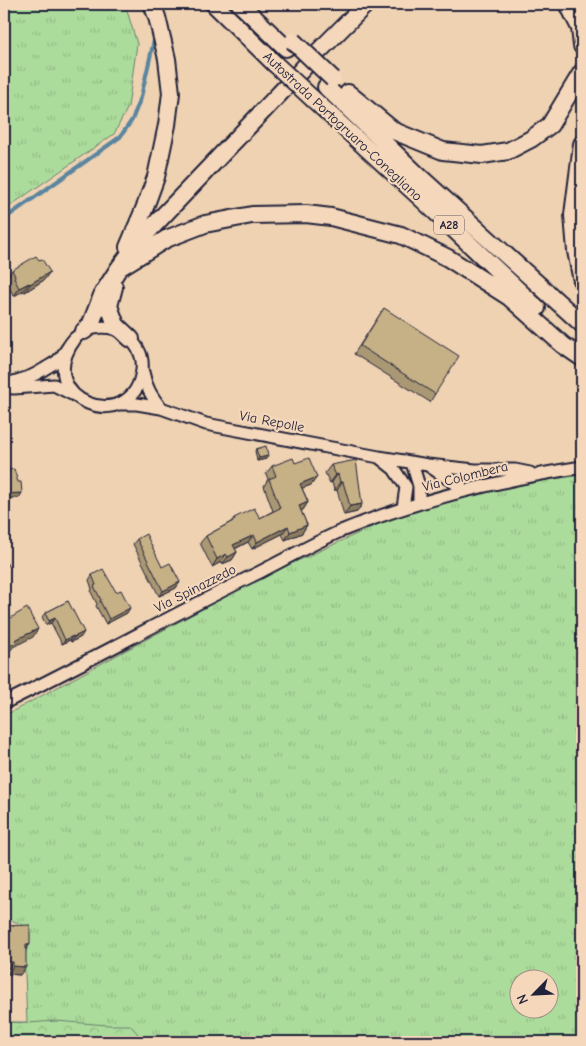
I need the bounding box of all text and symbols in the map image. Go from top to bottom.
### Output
street label: Autostrada Portogruaro-Conegliano [259,48,426,205]
road number: A28 [434,216,464,234]
street label: Via Repolle [238,407,306,436]
street label: Via Colombera [421,458,510,495]
street label: Via Spinazzedo [151,561,239,616]
north arrow [508,968,558,1018]
text: N [513,991,532,1007]

